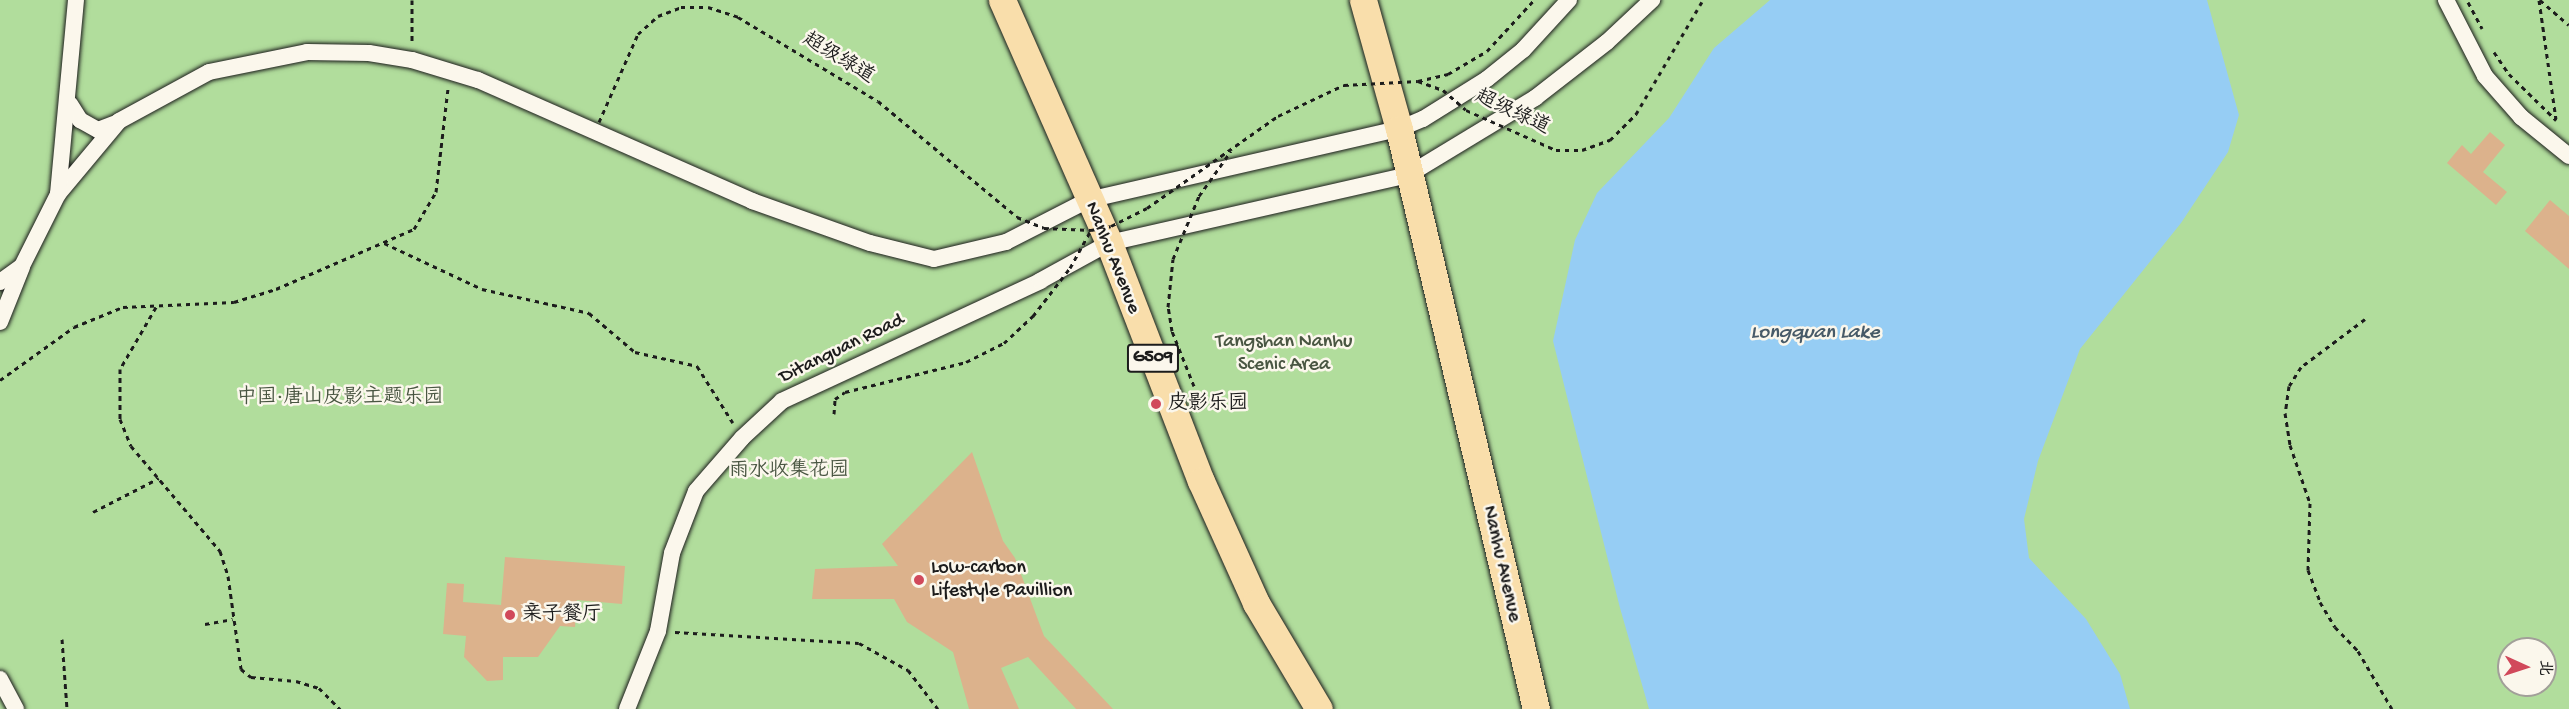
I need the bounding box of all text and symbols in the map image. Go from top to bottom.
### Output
street label: 超级绿道 [798,28,878,90]
street label: 超级绿道 [1471,85,1553,141]
street label: Nanhu Avenue [1079,198,1145,318]
street label: Ditanguan Road [776,308,908,390]
water label: Longquan Lake [1750,321,1880,347]
park label: Tangshan Nanhu Scenic Area [1216,331,1352,378]
road number: G509 [1126,343,1180,373]
park label: 中国·唐山皮影主题乐园 [237,386,443,410]
place label: 皮影乐园 [1168,392,1248,416]
marker: 皮影乐园 [1149,397,1163,411]
park label: 雨水收集花园 [729,459,849,483]
street label: Nanhu Avenue [1476,503,1526,625]
place label: Low-carbon Lifestyle Pavillion [931,556,1072,603]
marker: Low-carbon Lifestyle Pavillion [912,573,926,587]
place label: 亲子餐厅 [522,603,602,627]
marker: 亲子餐厅 [503,608,517,622]
north arrow [2497,637,2557,697]
text: 北 [2534,659,2553,676]

